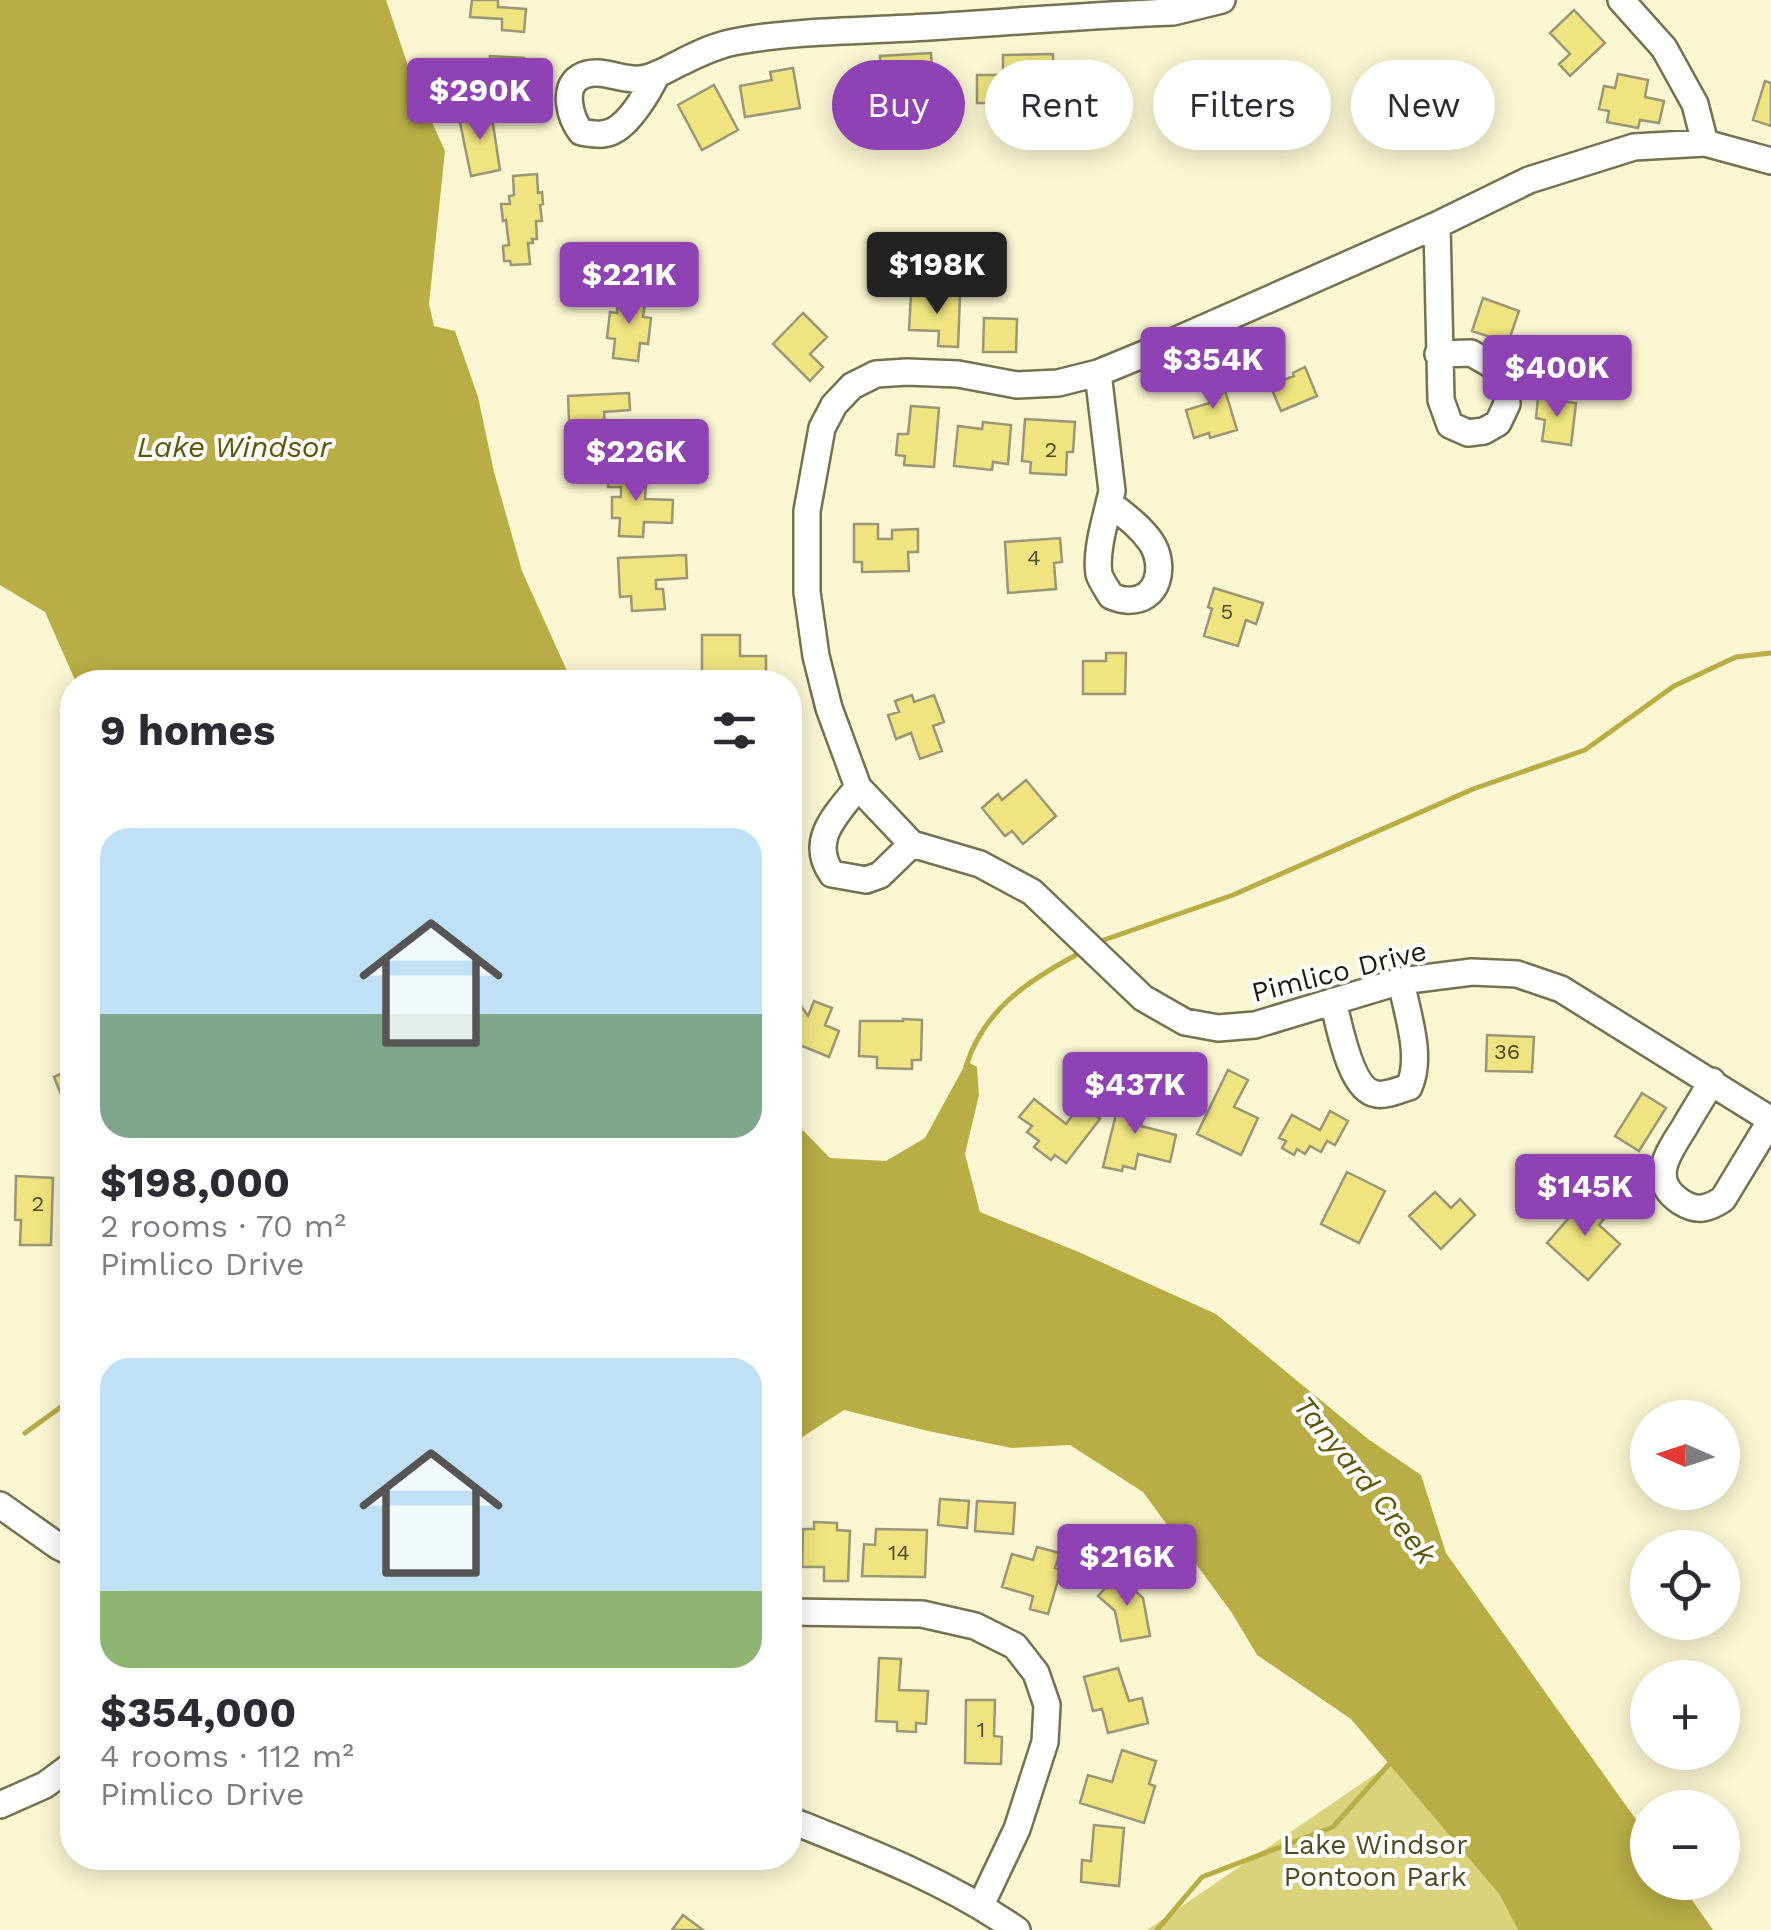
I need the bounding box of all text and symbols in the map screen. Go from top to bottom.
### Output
pin: $290K [410,58,550,143]
chip: Buy [832,60,965,150]
chip: Rent [985,60,1133,150]
chip: Filters [1153,60,1331,150]
chip: New [1351,60,1495,150]
text: $290K [429,71,531,109]
pin: $198K [867,232,1007,317]
pin: $221K [559,242,699,327]
text: $198K [889,245,985,283]
text: $221K [582,255,676,293]
pin: $354K [1143,327,1283,412]
pin: $400K [1487,335,1627,420]
text: $354K [1163,340,1264,378]
text: $400K [1505,348,1609,386]
pin: $226K [566,419,706,504]
water label: Lake Windsor [137,429,333,464]
text: $226K [586,432,686,470]
house number: 2 [1045,437,1057,462]
house number: 4 [1027,545,1041,570]
house number: 5 [1221,599,1233,624]
icon: filters [707,703,762,758]
text: 9 homes [100,706,275,755]
icon: home [341,893,521,1073]
street label: Pimlico Drive [1248,934,1430,1009]
house number: 36 [1494,1039,1520,1064]
pin: $437K [1065,1052,1205,1137]
text: $437K [1085,1065,1185,1103]
pin: $145K [1515,1154,1655,1239]
text: $198,000 [100,1158,290,1207]
text: $145K [1537,1167,1633,1205]
house number: 2 [32,1191,44,1216]
text: 2 rooms · 70 m² [100,1207,346,1245]
text: Pimlico Drive [100,1245,304,1283]
water label: Tanyard Creek [1287,1388,1445,1572]
north arrow [1630,1400,1740,1510]
map controls [1630,1400,1740,1900]
icon: home [341,1423,521,1603]
pin: $216K [1057,1524,1197,1609]
button: locate [1630,1530,1740,1640]
text: $216K [1079,1537,1175,1575]
house number: 14 [888,1540,910,1565]
button: + [1630,1660,1740,1770]
text: $354,000 [100,1688,296,1737]
house number: 1 [977,1717,985,1742]
text: 4 rooms · 112 m² [100,1737,354,1775]
text: Pimlico Drive [100,1775,304,1813]
button: − [1630,1790,1740,1900]
park label: Lake Windsor Pontoon Park [1282,1828,1468,1893]

